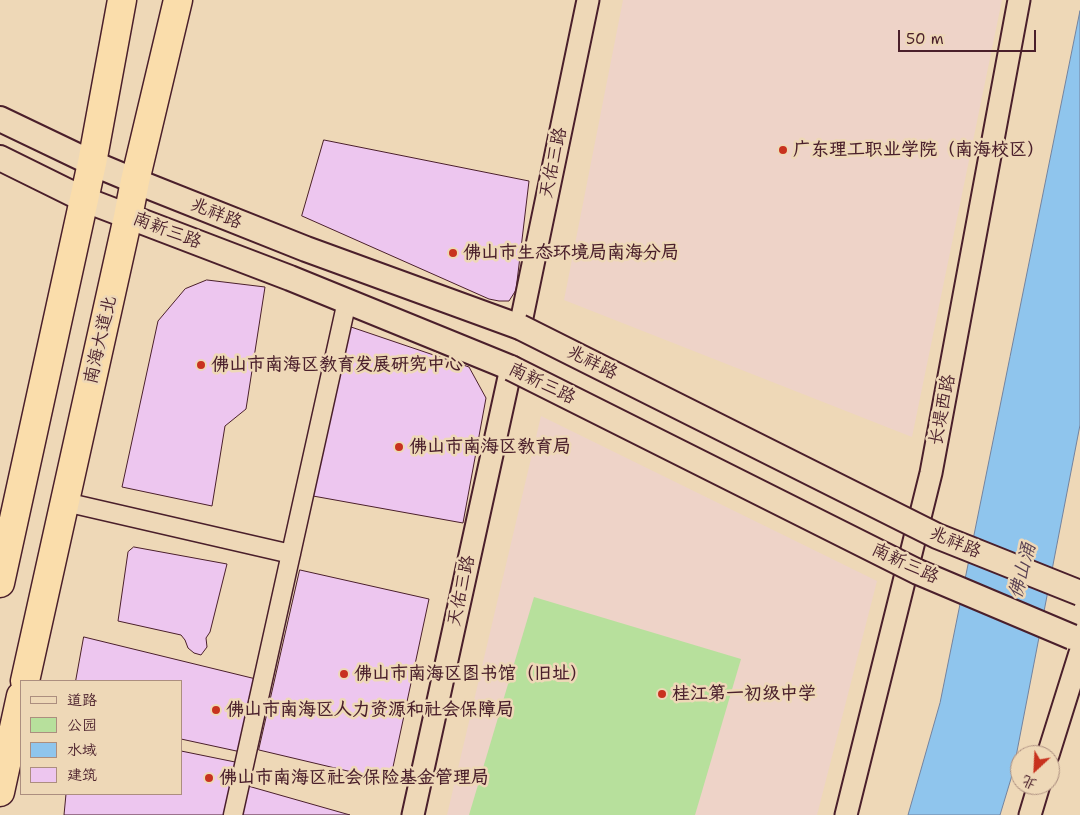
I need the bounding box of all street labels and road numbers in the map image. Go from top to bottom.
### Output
street label: 天佑三路 [536,126,572,200]
street label: 兆祥路 [187,194,245,234]
street label: 南新三路 [130,208,204,254]
street label: 南海大道北 [80,294,122,386]
street label: 兆祥路 [563,341,621,385]
street label: 南新三路 [505,359,579,409]
street label: 长堤西路 [926,373,960,447]
street label: 兆祥路 [926,523,984,563]
street label: 南新三路 [868,539,942,589]
street label: 天佑三路 [444,554,480,628]

